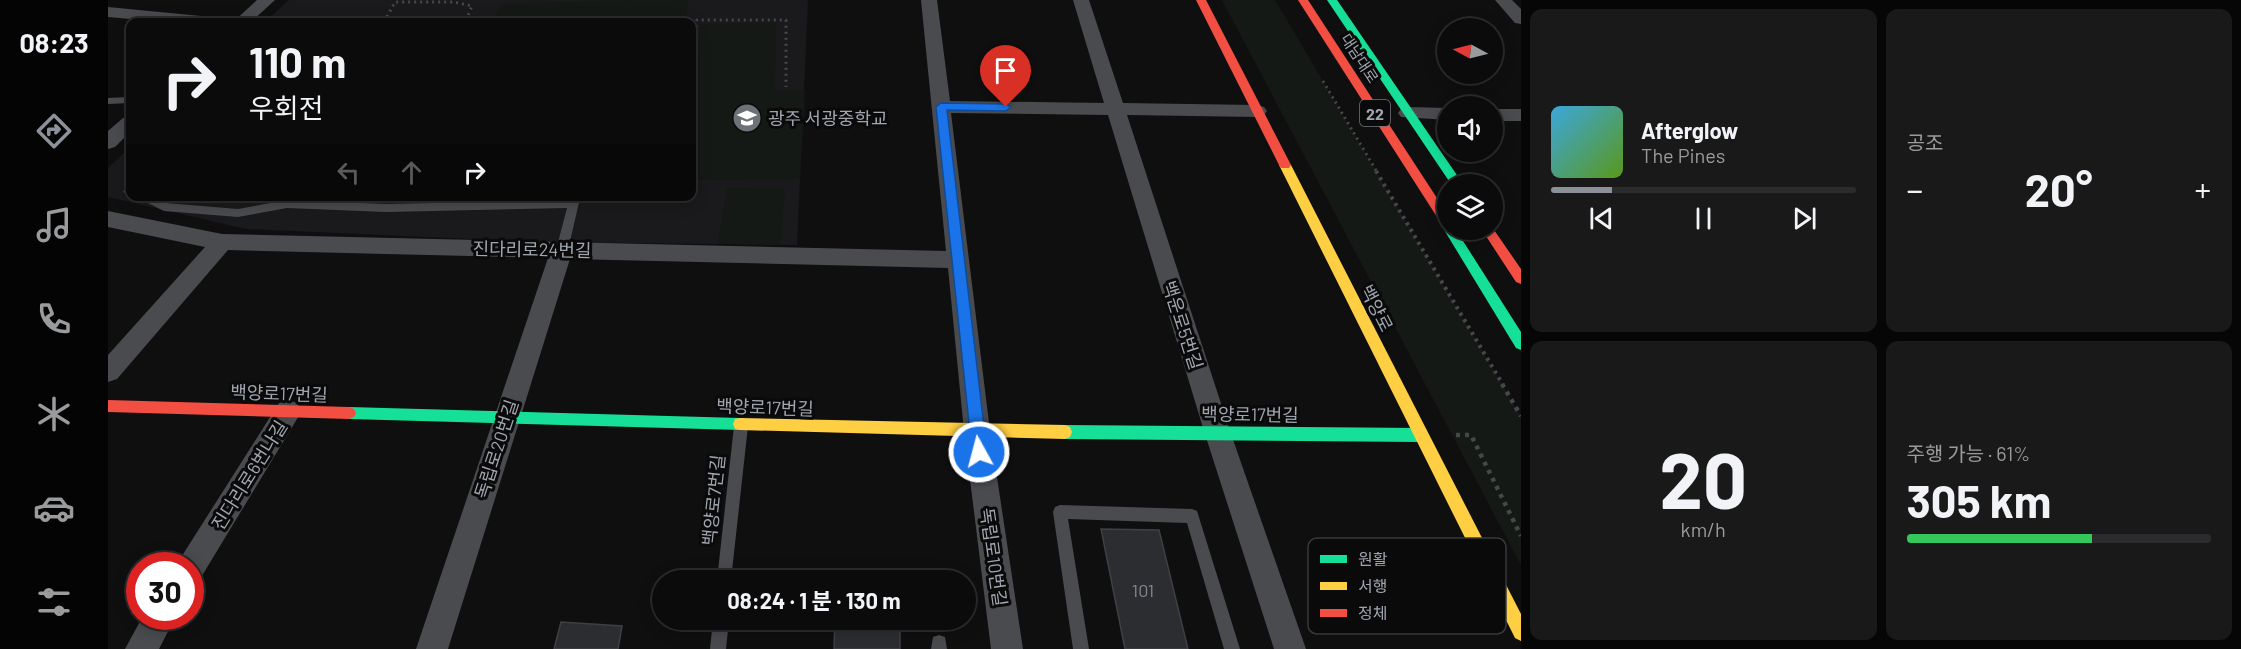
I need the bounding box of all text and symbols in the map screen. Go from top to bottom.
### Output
north arrow [1437,18,1503,84]
map controls [1437,18,1503,240]
text: 08:23 [19,26,89,58]
street label: 대남대로 [1337,30,1383,86]
text: 110 m [249,36,346,86]
icon: right [150,42,228,120]
pin [980,45,1031,107]
icon: arrive [989,54,1022,87]
text: 우회전 [249,91,324,123]
button: sound [1437,96,1503,162]
road number: 22 [1360,100,1390,126]
school or university icon: 광주 서광중학교 [731,102,763,134]
place label: 광주 서광중학교 [768,107,888,129]
icon: directions [33,110,75,152]
text: Afterglow [1641,117,1738,143]
text: 공조 [1907,130,1943,154]
text: The Pines [1641,143,1725,167]
icon: left [332,156,365,189]
icon: ahead [395,156,428,189]
icon: right [458,156,491,189]
text: 20° [2025,162,2093,216]
text: − [1907,169,1923,209]
text: + [2195,169,2211,209]
button: layers [1437,174,1503,240]
icon: previous [1585,202,1618,235]
icon: pause [1687,202,1720,235]
icon: next [1788,202,1821,235]
icon: music [33,204,75,246]
street label: 진다리로24번길 [472,237,592,261]
street label: 백운로5번길 [1158,278,1208,372]
street label: 백양로 [1356,281,1398,335]
icon: phone [33,298,75,340]
street label: 백양로17번길 [230,380,328,406]
icon: climate [33,393,75,435]
street label: 백양로17번길 [716,394,814,420]
street label: 독립로20번길 [470,397,522,501]
street label: 백양로17번길 [1201,402,1299,426]
street label: 진다리로6번나길 [206,416,292,534]
position arrow [947,420,1011,484]
text: 20 [1659,431,1747,525]
text: 주행 가능 · 61% [1907,441,2030,465]
street label: 백양로7번길 [697,453,729,547]
text: 305 km [1907,473,2051,527]
icon: car [33,487,75,529]
street label: 독립로10번길 [976,506,1012,608]
text: km/h [1681,517,1726,541]
legend [1308,538,1506,634]
text: 원활 [1358,549,1388,568]
speed limit sign: 30 [126,552,204,630]
text: 서행 [1358,576,1387,595]
house number: 101 [1132,579,1154,601]
icon: filters [33,581,75,623]
text: 08:24 · 1 분 · 130 m [727,587,901,613]
text: 정체 [1358,603,1387,622]

